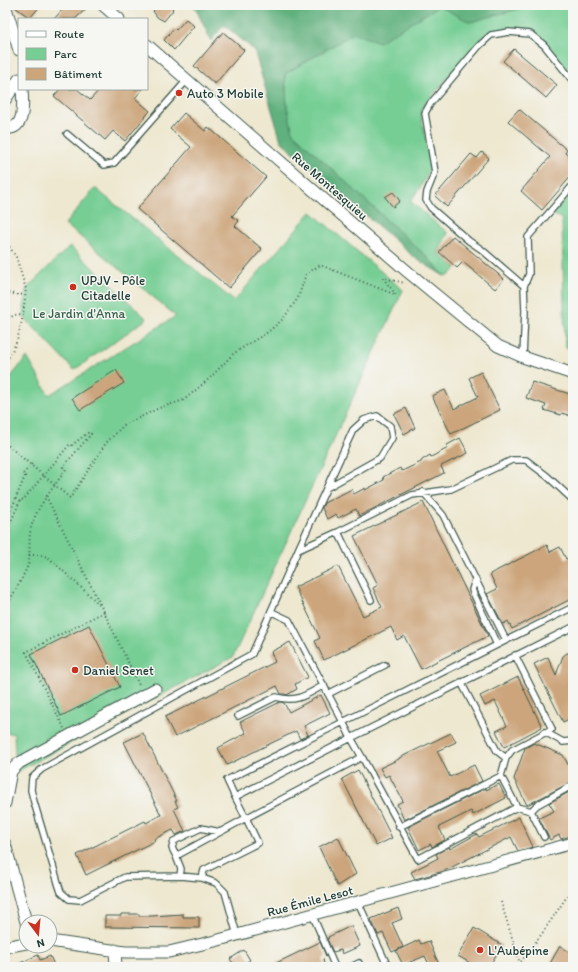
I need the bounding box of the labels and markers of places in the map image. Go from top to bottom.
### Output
place label: Auto 3 Mobile [187,86,264,101]
marker: Auto 3 Mobile [174,88,184,98]
place label: UPJV - Pôle Citadelle [81,273,145,303]
marker: UPJV - Pôle Citadelle [68,282,78,292]
place label: Daniel Senet [83,663,154,678]
marker: Daniel Senet [70,665,80,675]
place label: L'Aubépine [488,943,549,958]
marker: L'Aubépine [475,945,485,955]

